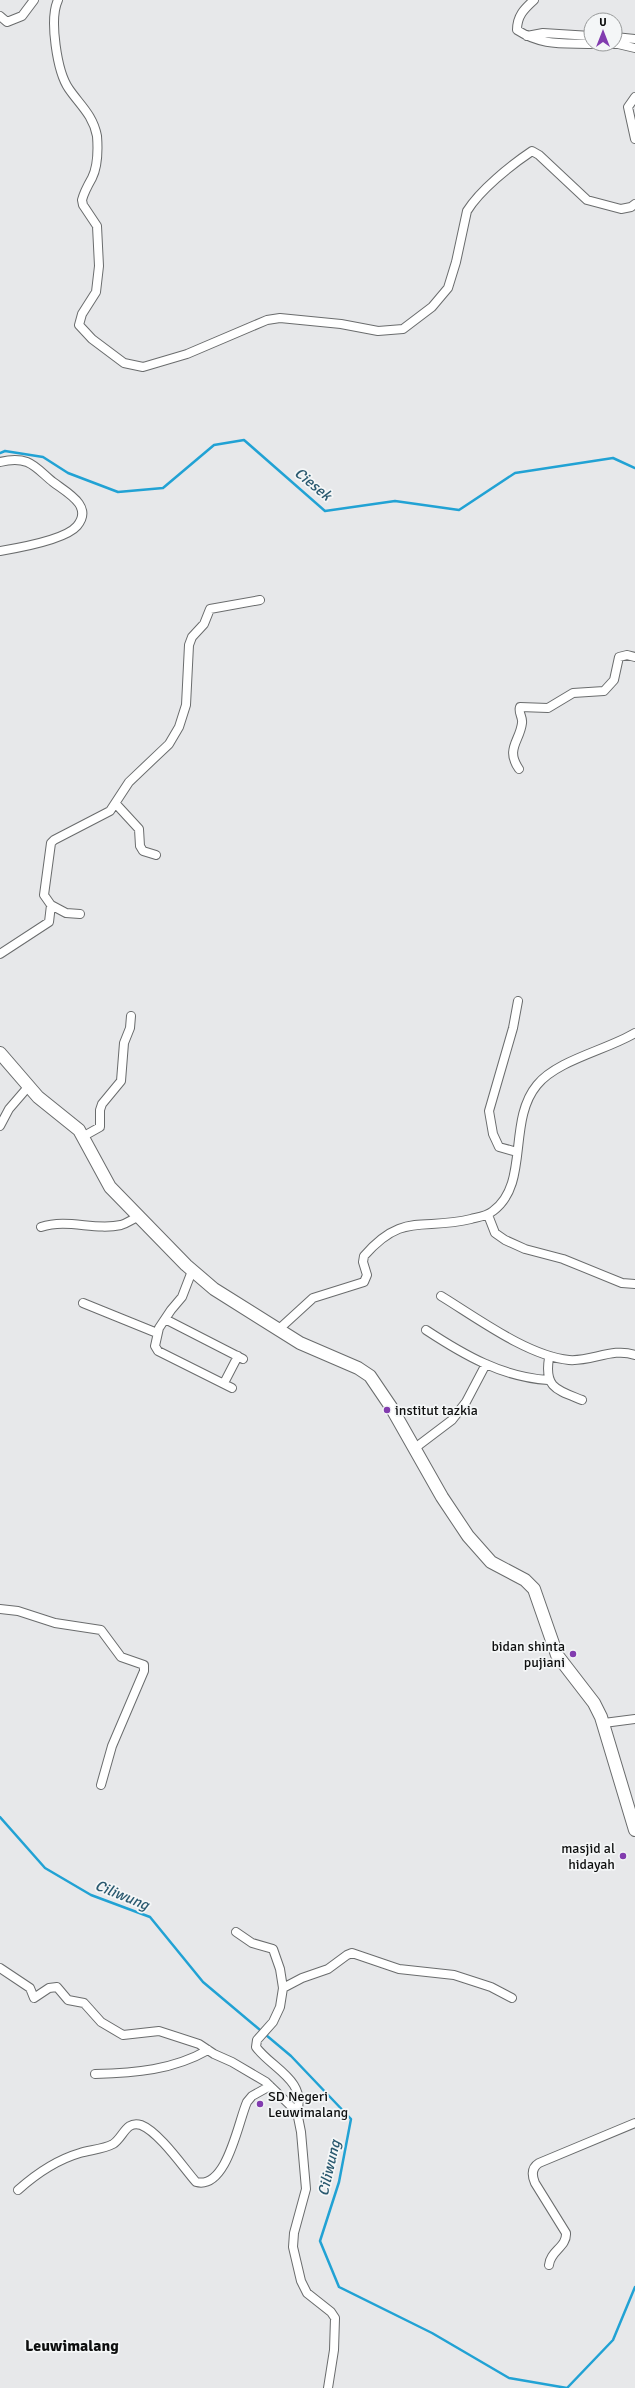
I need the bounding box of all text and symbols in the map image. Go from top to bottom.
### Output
north arrow [583,12,623,52]
text: U [599,16,607,29]
water label: Ciesek [291,464,336,505]
place label: institut tazkia [395,1402,478,1419]
marker: institut tazkia [382,1405,392,1415]
place label: bidan shinta pujiani [491,1638,565,1671]
marker: bidan shinta pujiani [568,1649,578,1659]
place label: masjid al hidayah [561,1840,615,1873]
marker: masjid al hidayah [618,1851,628,1861]
water label: Ciliwung [92,1876,153,1914]
place label: SD Negeri Leuwimalang [268,2088,348,2121]
marker: SD Negeri Leuwimalang [255,2099,265,2109]
water label: Ciliwung [314,2137,344,2198]
district label: Leuwimalang [25,2336,119,2356]

